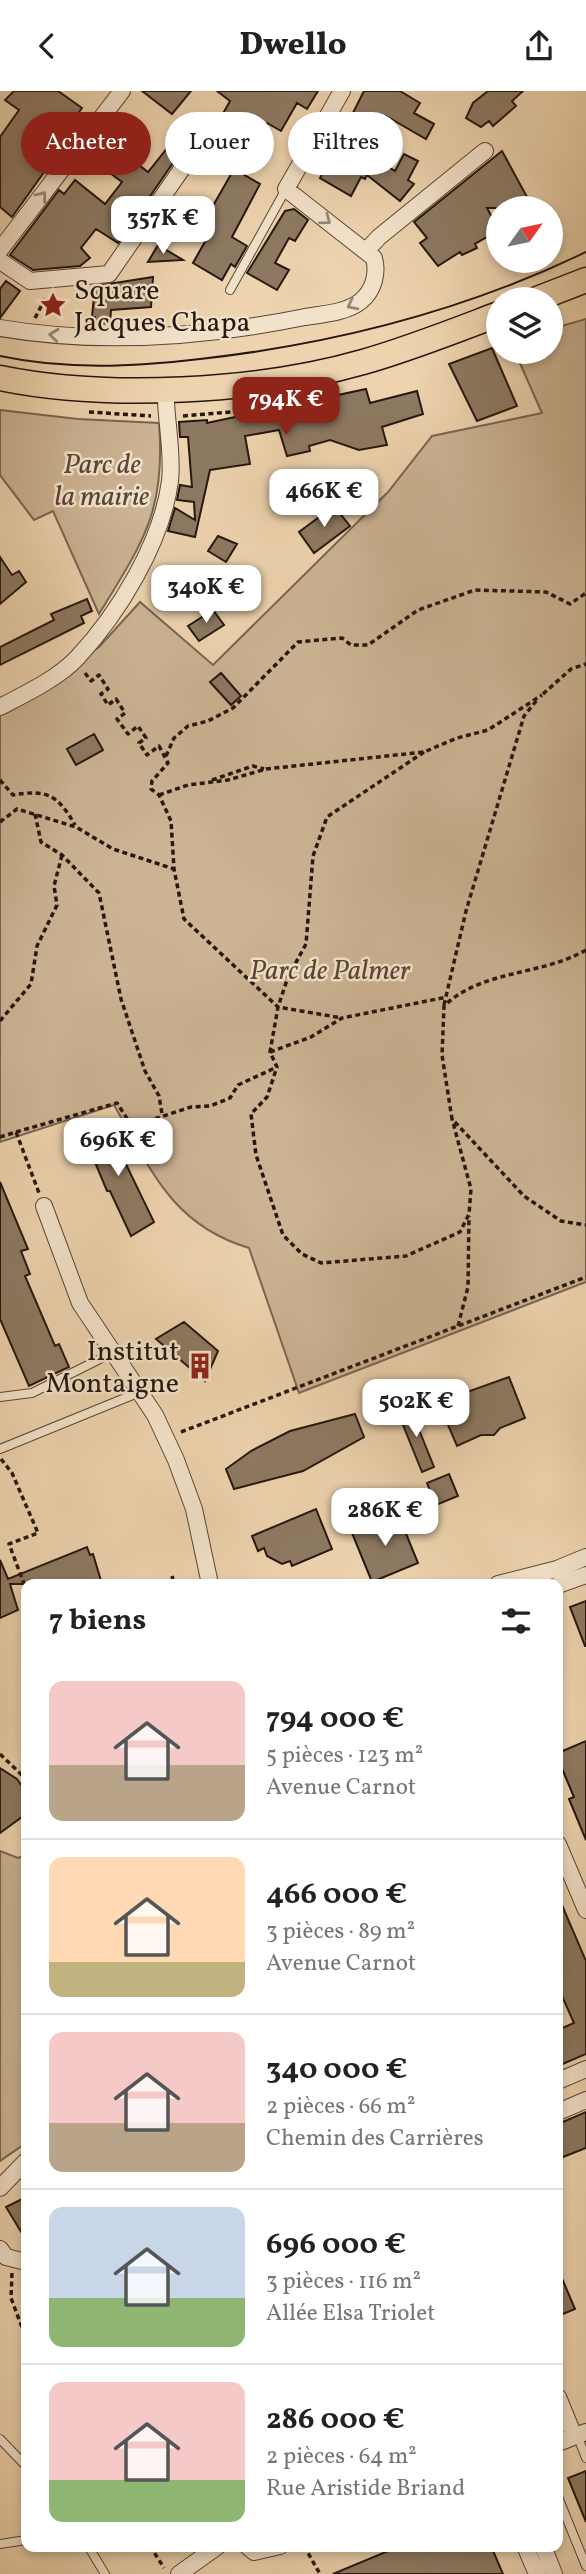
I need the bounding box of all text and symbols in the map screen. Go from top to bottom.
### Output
text: Dwello [240,24,346,68]
icon: back [28,27,66,65]
icon: share [520,27,558,65]
chip: Acheter [21,112,151,175]
chip: Louer [165,112,274,175]
chip: Filtres [288,112,403,175]
one-way arrow [33,192,46,204]
north arrow [486,196,564,273]
map controls [486,196,563,364]
pin: 357K € [106,197,220,256]
text: 357K € [127,203,199,235]
one-way arrow [318,211,331,224]
place label: Square Jacques Chapa [74,272,251,343]
button: layers [486,287,563,364]
place icon: Square Jacques Chapa [38,290,68,320]
one-way arrow [347,296,359,310]
one-way arrow [49,328,60,343]
pin: 794K € [229,377,343,437]
text: 794K € [249,384,323,416]
park label: Parc de la mairie [55,446,149,517]
pin: 466K € [267,469,381,529]
text: 466K € [285,476,363,508]
pin: 340K € [149,566,263,625]
text: 340K € [167,572,245,604]
park label: Parc de Palmer [249,952,411,991]
pin: 696K € [61,1119,175,1178]
text: 696K € [80,1125,156,1157]
place label: Institut Montaigne [45,1333,179,1404]
building icon: Institut Montaigne [185,1351,215,1381]
pin: 502K € [359,1379,473,1439]
text: 502K € [378,1386,454,1418]
pin: 286K € [328,1489,442,1548]
text: 286K € [347,1495,423,1527]
text: 7 biens [49,1600,146,1642]
icon: filters [497,1602,535,1640]
text: 794 000 € [266,1698,404,1740]
icon: home [105,1709,189,1793]
text: 5 pièces · 123 m² [266,1740,423,1772]
text: Avenue Carnot [266,1772,416,1804]
text: 466 000 € [266,1874,407,1916]
icon: home [105,1885,189,1969]
text: 3 pièces · 89 m² [266,1916,415,1948]
text: Avenue Carnot [266,1948,416,1980]
text: 340 000 € [266,2049,407,2091]
icon: home [105,2060,189,2144]
text: 2 pièces · 66 m² [266,2091,415,2123]
text: Chemin des Carrières [266,2123,484,2155]
text: 696 000 € [266,2224,406,2266]
icon: home [105,2235,189,2319]
text: 3 pièces · 116 m² [266,2266,421,2298]
text: Allée Elsa Triolet [266,2298,435,2330]
text: 286 000 € [266,2399,405,2441]
icon: home [105,2410,189,2494]
text: 2 pièces · 64 m² [266,2441,417,2473]
text: Rue Aristide Briand [266,2473,465,2505]

